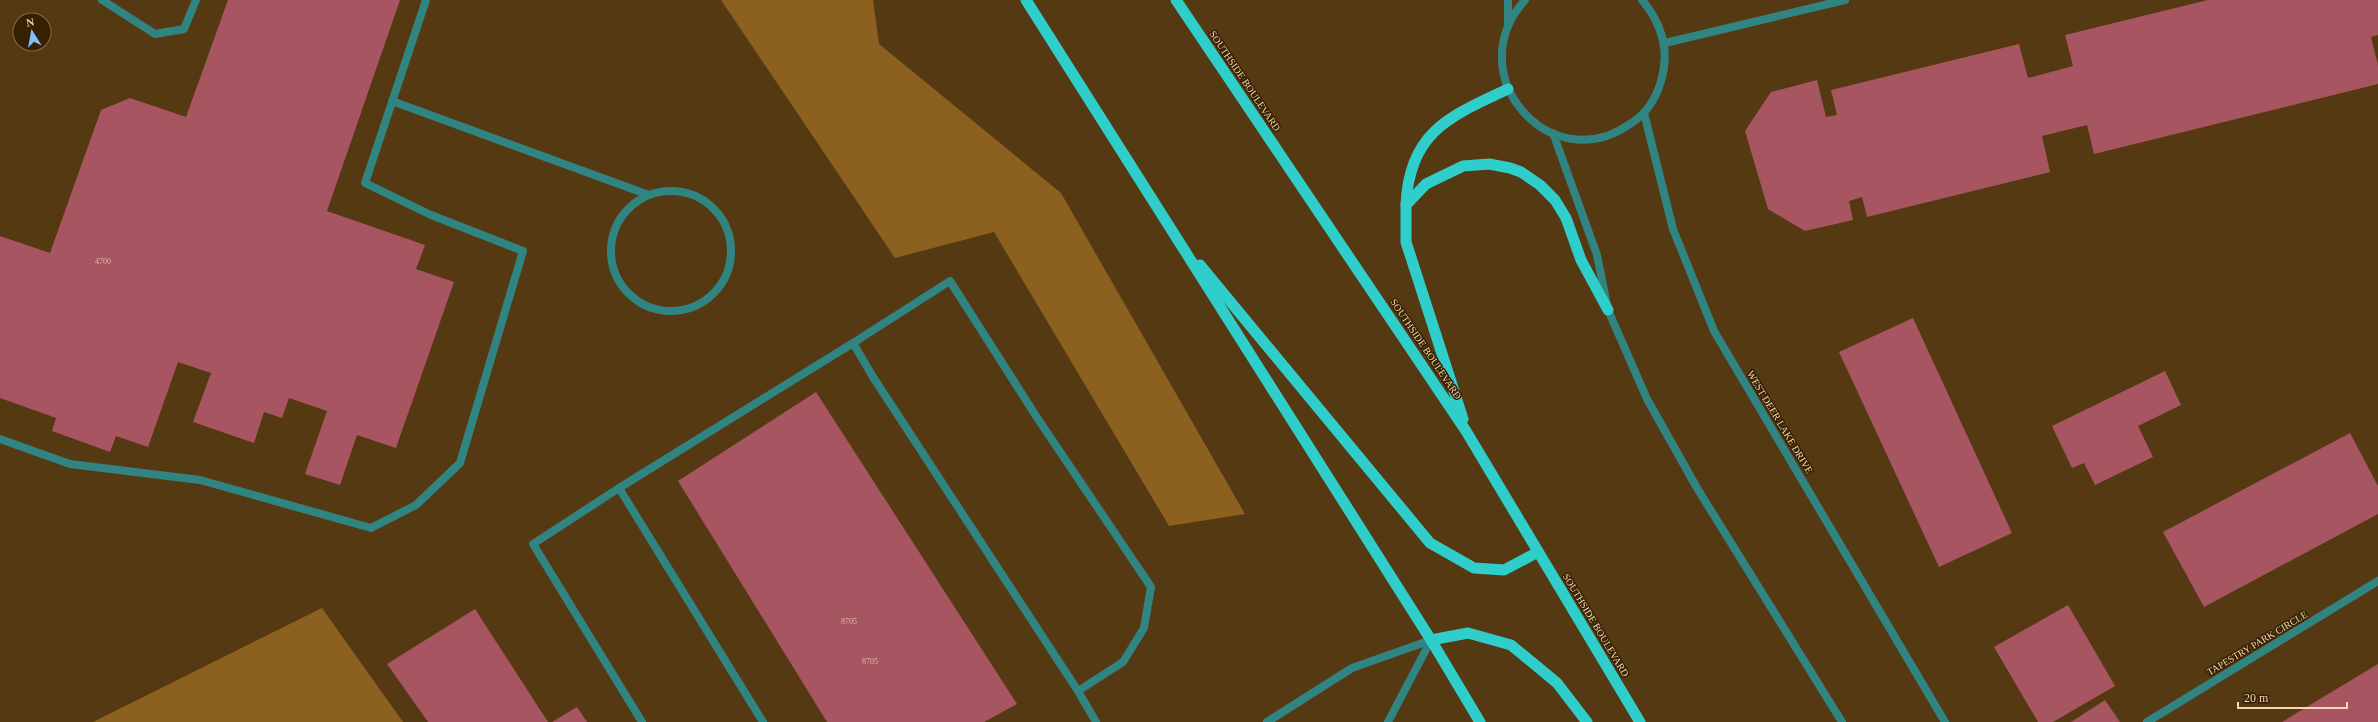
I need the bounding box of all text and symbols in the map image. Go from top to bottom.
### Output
north arrow [12,12,52,52]
text: N [25,16,35,29]
street label: SOUTHSIDE BOULEVARD [1207,29,1283,133]
house number: 4700 [95,257,111,266]
street label: SOUTHSIDE BOULEVARD [1388,297,1464,401]
street label: WEST DEER LAKE DRIVE [1745,369,1815,475]
street label: SOUTHSIDE BOULEVARD [1561,571,1631,679]
street label: TAPESTRY PARK CIRCLE [2205,609,2309,677]
house number: 8705 [841,617,857,626]
house number: 8705 [862,657,878,666]
scale bar [2238,684,2347,710]
text: 20 m [2244,691,2269,705]

